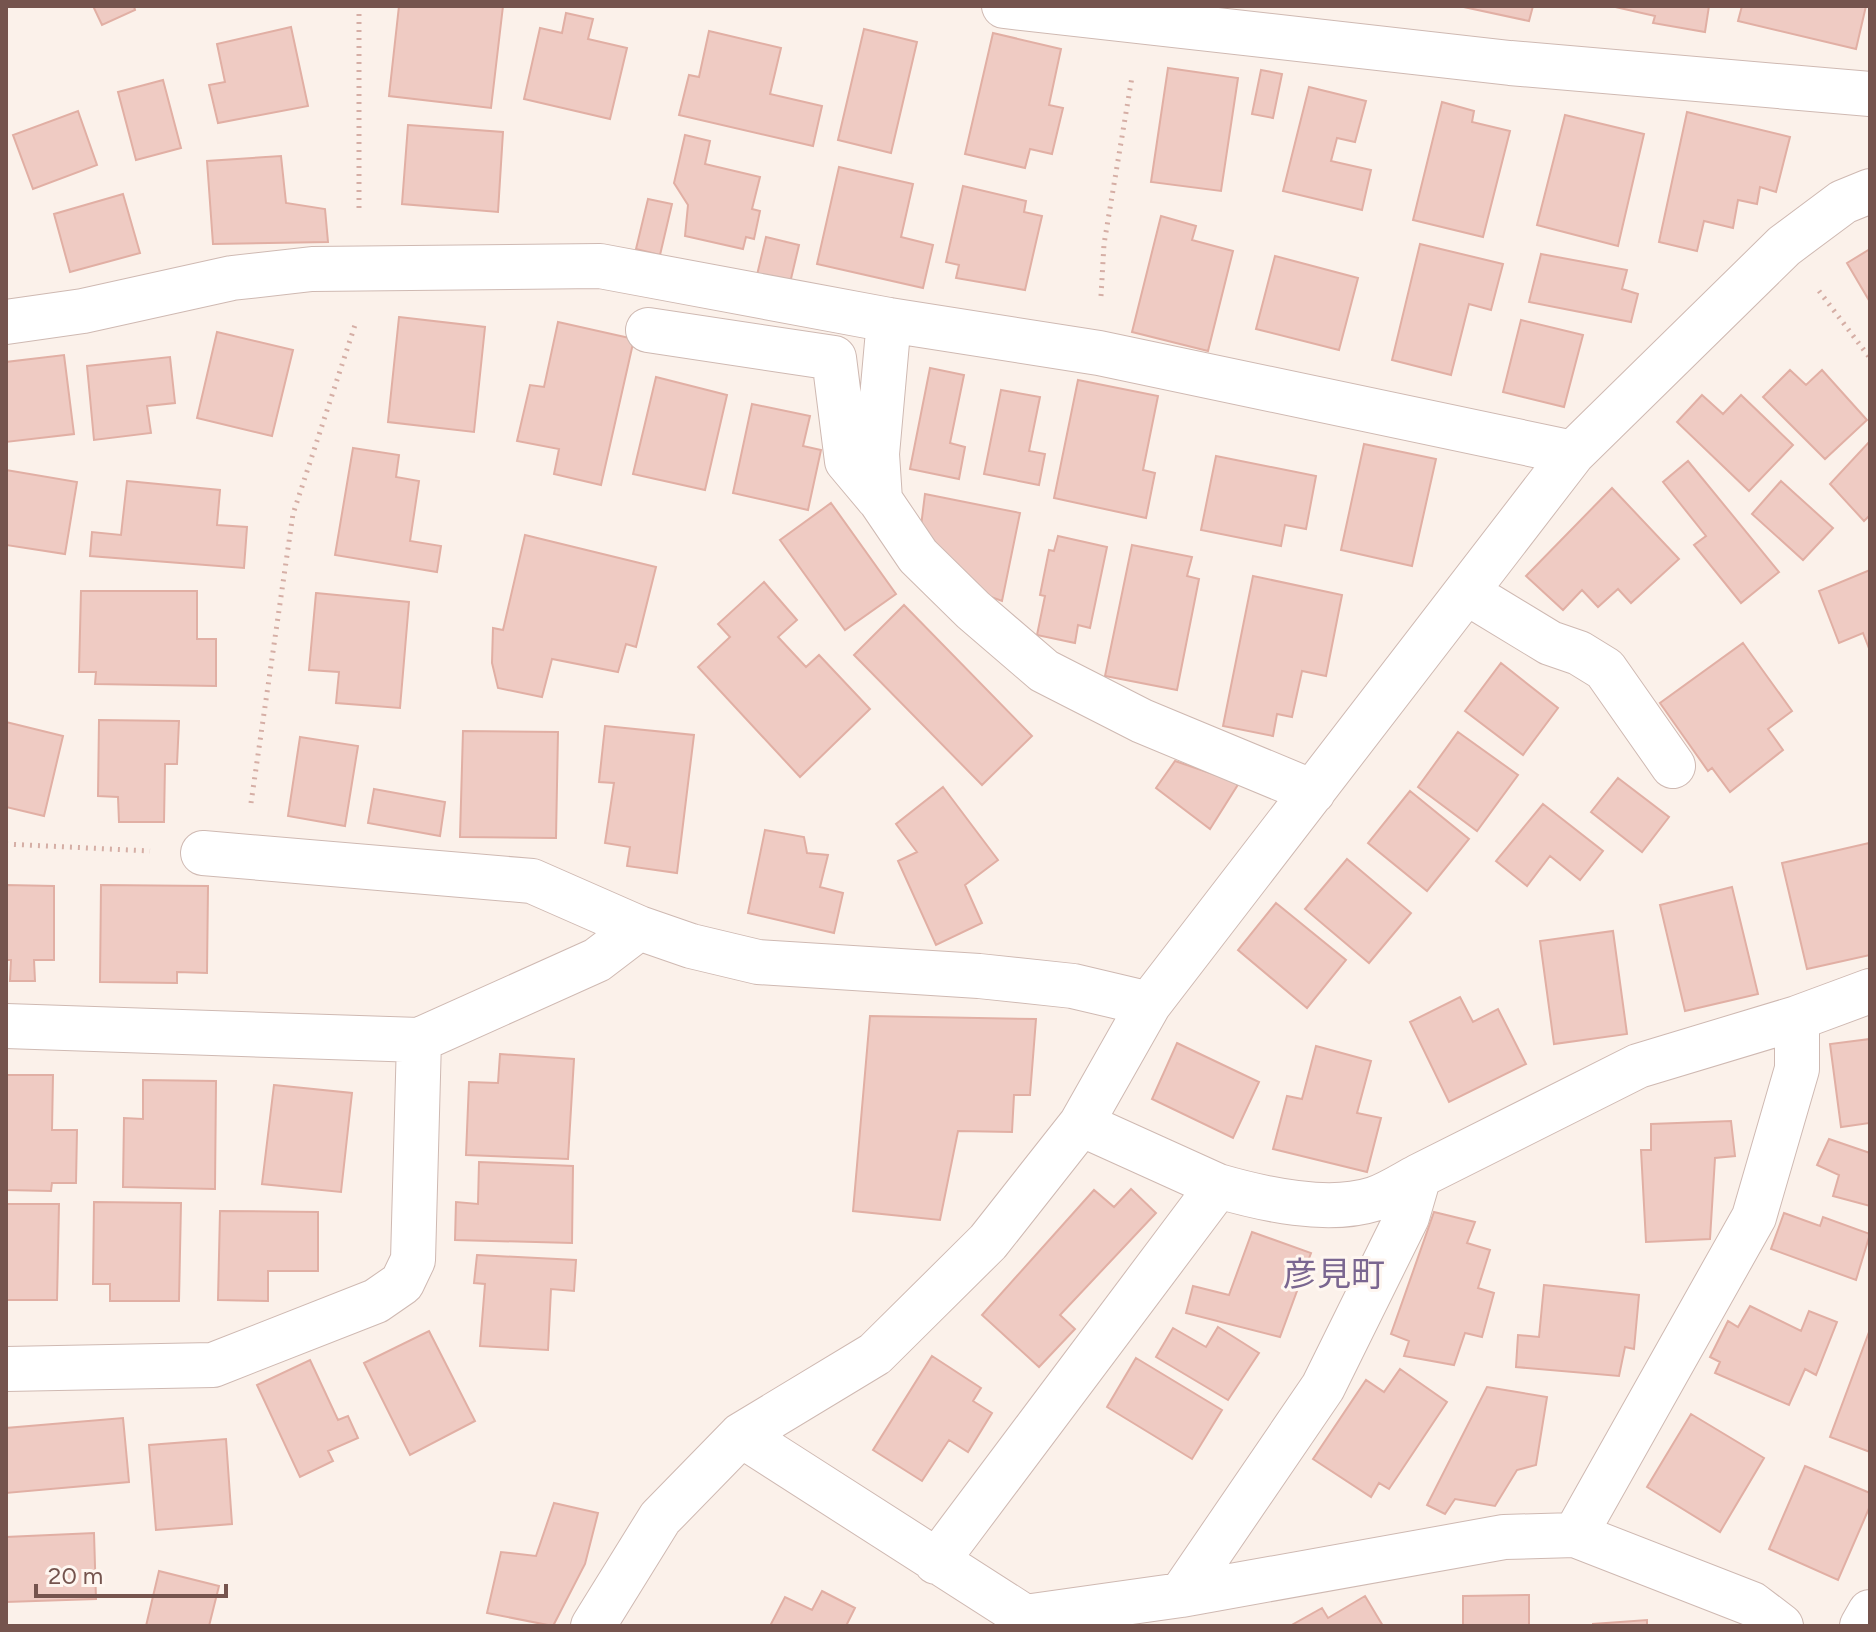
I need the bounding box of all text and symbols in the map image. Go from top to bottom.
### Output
district label: 彦見町 [1283,1254,1385,1295]
scale bar [36,1548,226,1598]
text: 20 m [48,1561,103,1590]

